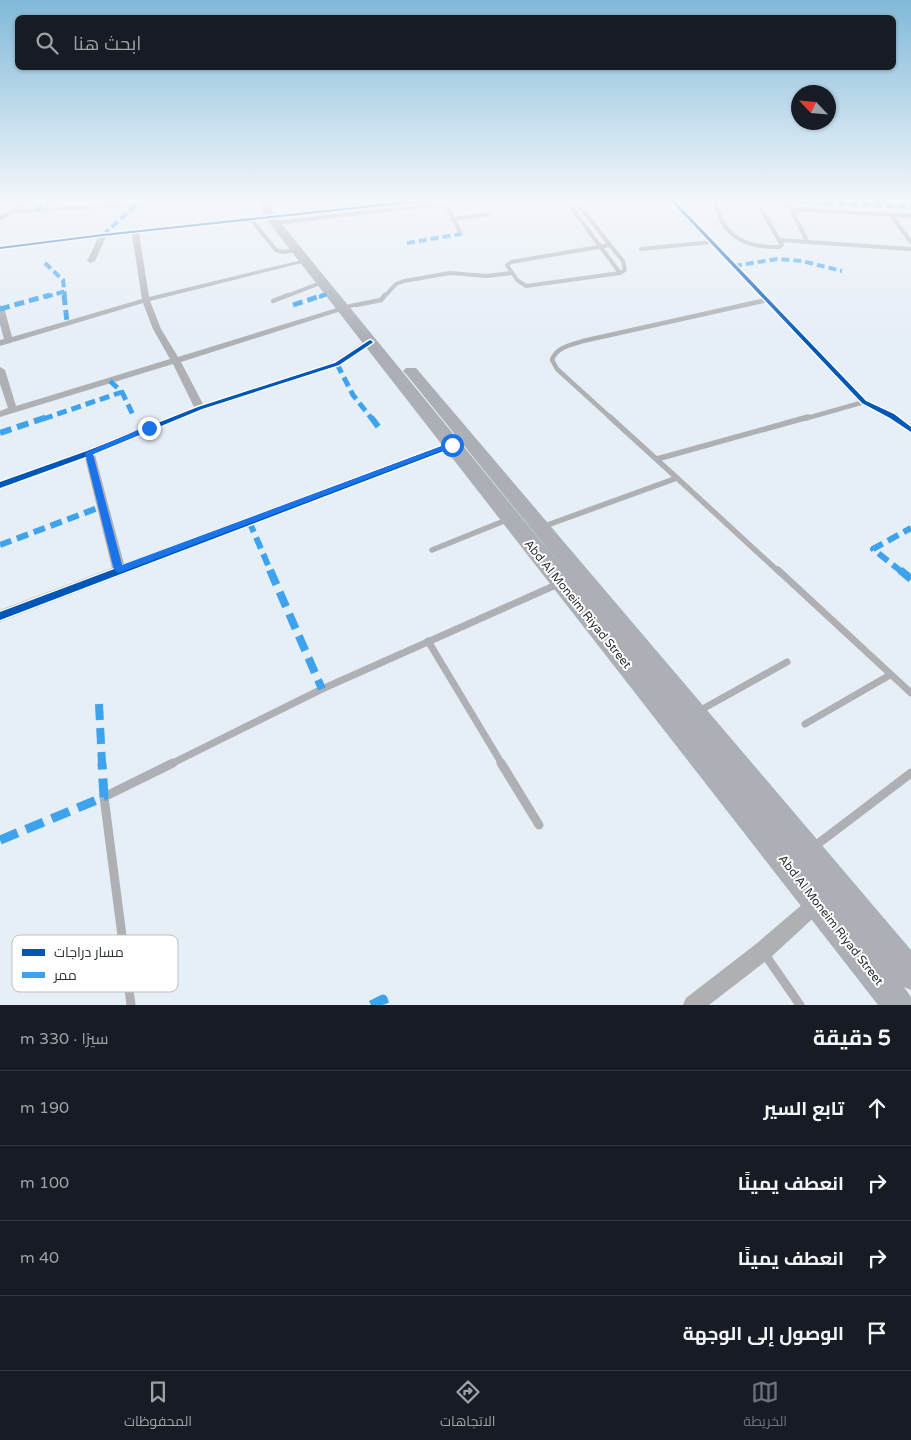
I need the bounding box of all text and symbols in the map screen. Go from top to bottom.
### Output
search box [15,15,896,70]
icon: search [33,29,61,57]
text: ابحث هنا [73,33,141,55]
north arrow [791,85,836,130]
route end [138,417,161,440]
route start [441,434,464,457]
street label: Abd Al Moneim Riyad Street [522,537,635,672]
street label: Abd Al Moneim Riyad Street [776,852,887,988]
legend [12,935,178,992]
text: مسار دراجات [54,944,124,961]
text: ممر [53,967,77,984]
text: 5 دقيقة [813,1026,891,1051]
text: سيرًا · 330 m [20,1029,109,1049]
icon: ahead [863,1094,891,1122]
text: 190 m [20,1098,69,1118]
text: تابع السير [764,1098,844,1120]
icon: right [863,1169,891,1197]
text: 100 m [20,1173,69,1193]
text: انعطف يمينًا [738,1173,844,1195]
icon: right [863,1244,891,1272]
text: 40 m [20,1248,59,1268]
text: انعطف يمينًا [738,1248,844,1270]
icon: arrive [863,1319,891,1347]
text: الوصول إلى الوجهة [683,1323,844,1345]
tab: المحفوظات [124,1378,192,1434]
tab: الاتجاهات [440,1378,495,1434]
tab: الخريطة [743,1378,787,1434]

